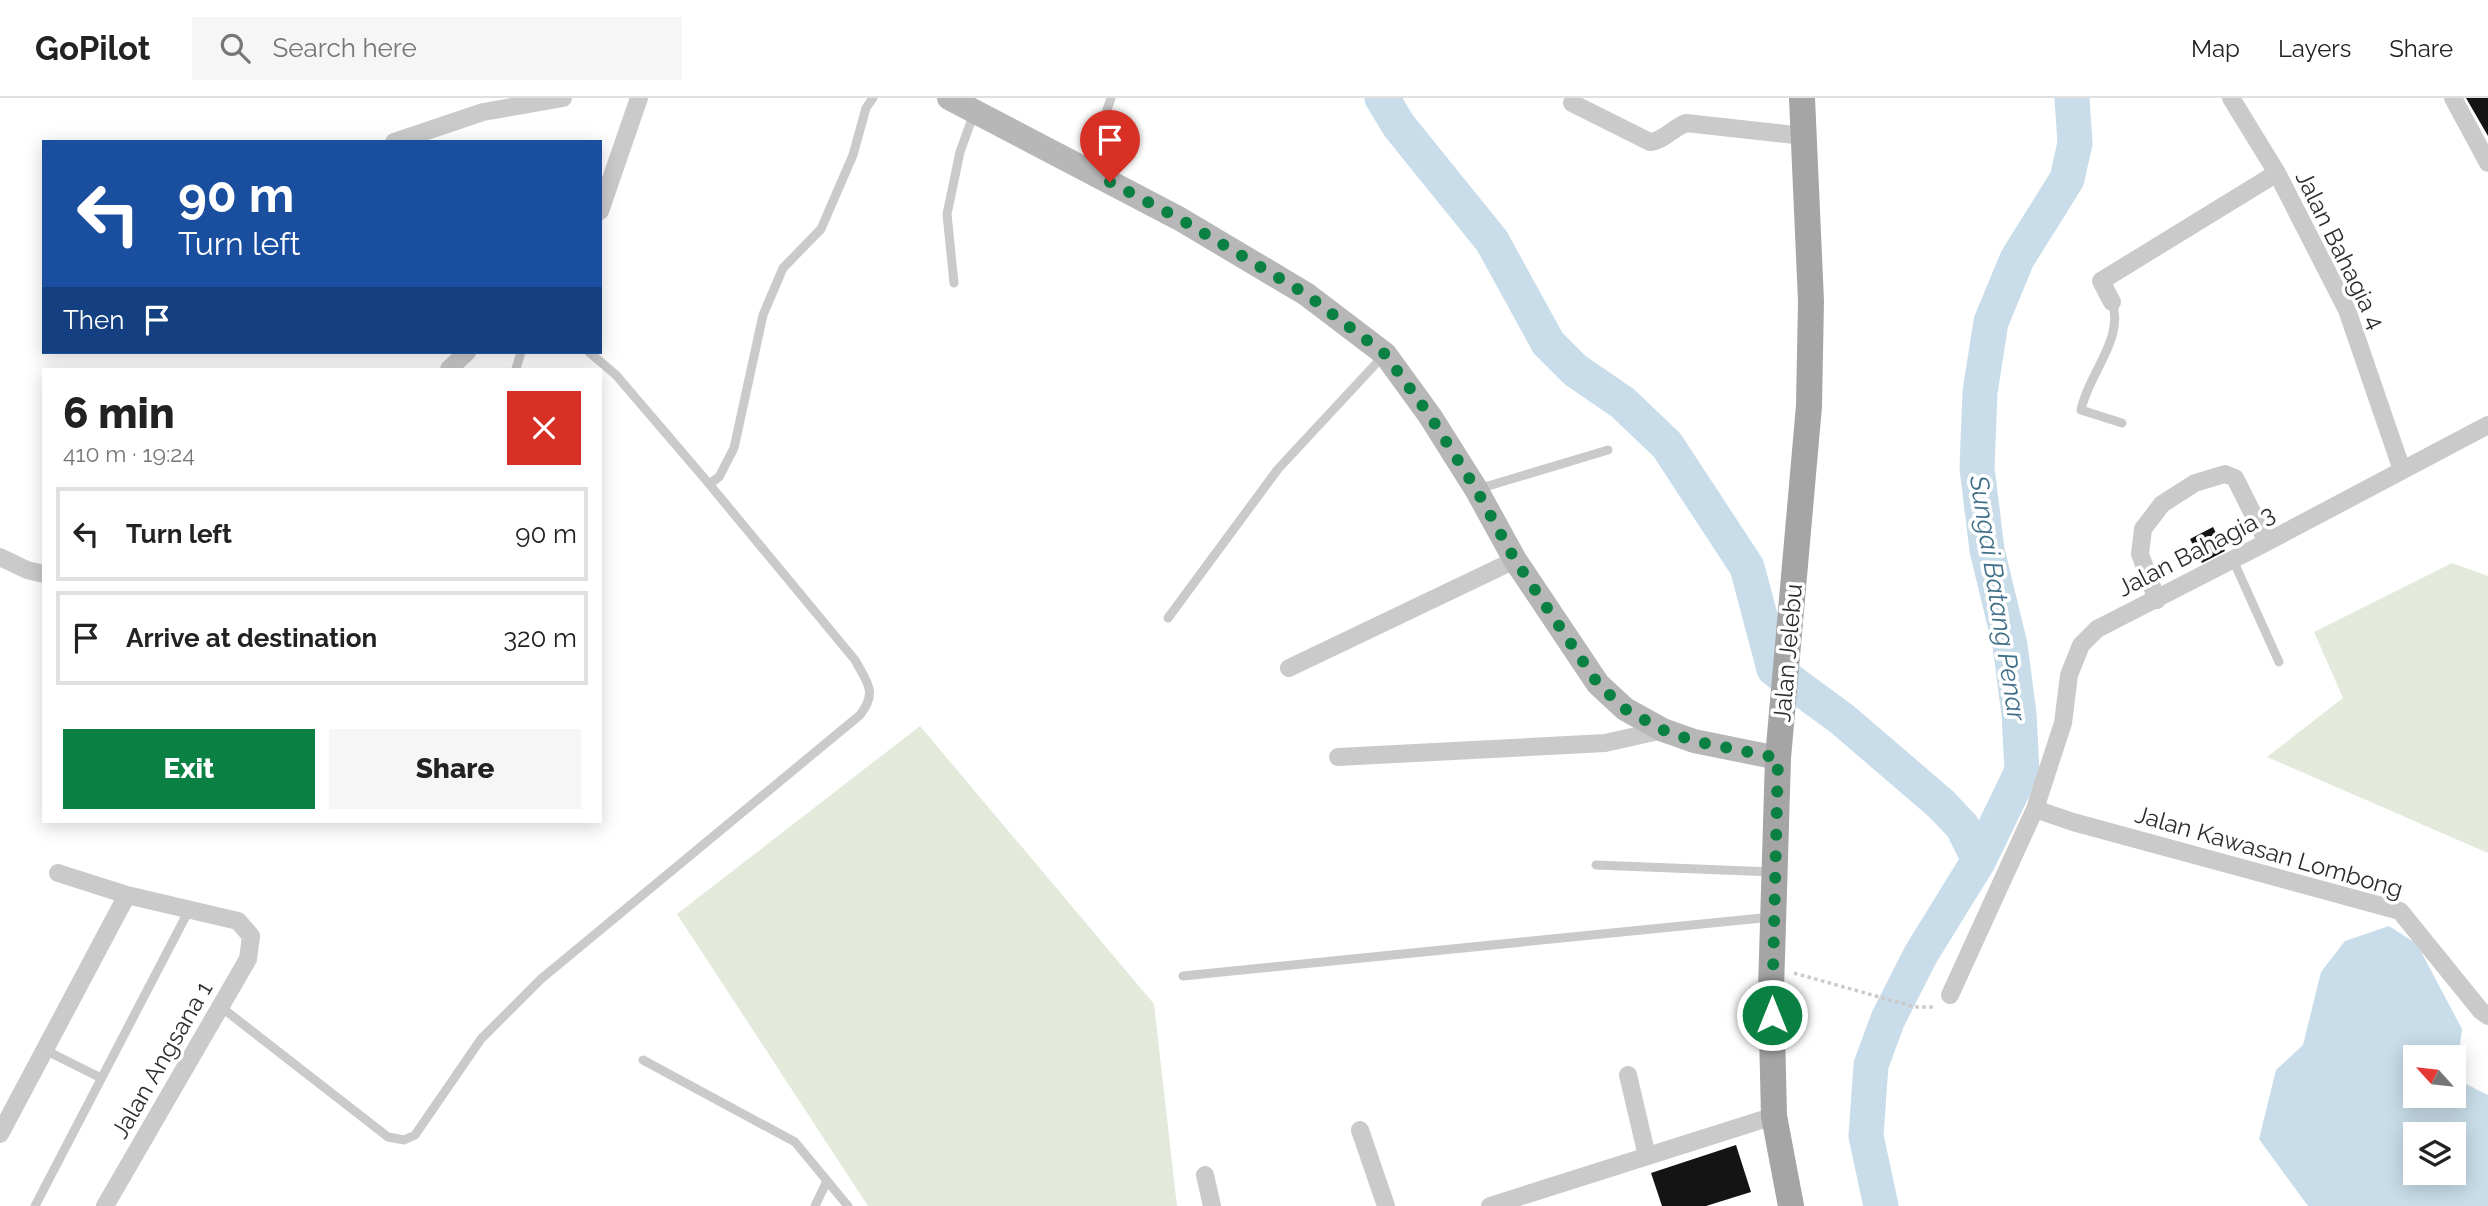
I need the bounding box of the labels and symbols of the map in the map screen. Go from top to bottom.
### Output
pin [1080,110,1140,182]
street label: Jalan Bahagia 4 [2290,166,2391,334]
water label: Sungai Batang Penar [1964,472,2032,724]
street label: Jalan Bahagia 3 [2112,499,2279,603]
street label: Jalan Jelebu [1767,583,1808,723]
street label: Jalan Kawasan Lombong [2132,799,2406,904]
street label: Jalan Angsana 1 [105,976,218,1143]
position arrow [1735,978,1809,1052]
north arrow [2403,1045,2466,1108]

